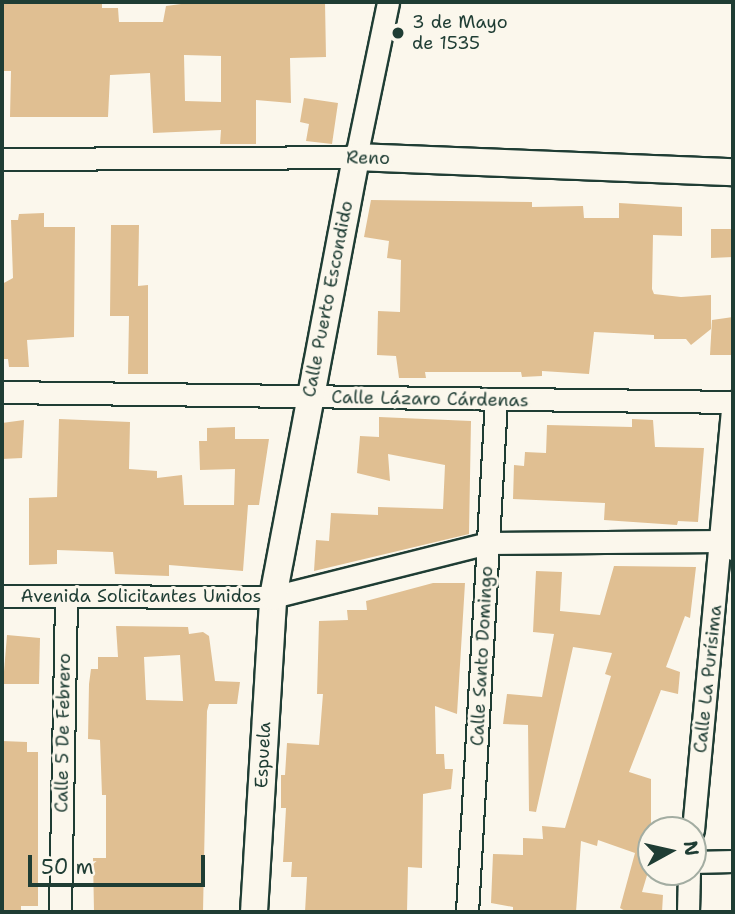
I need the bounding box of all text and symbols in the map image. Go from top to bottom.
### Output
place label: 3 de Mayo de 1535 [412,12,508,54]
marker: 3 de Mayo de 1535 [390,25,406,41]
street label: Reno [346,147,390,169]
street label: Calle Puerto Escondido [298,199,358,399]
street label: Calle Lázaro Cárdenas [331,386,529,412]
street label: Calle Santo Domingo [466,565,498,747]
street label: Avenida Solicitantes Unidos [20,585,262,607]
street label: Calle La Purísima [689,604,727,754]
street label: Calle 5 De Febrero [51,653,75,813]
street label: Espuela [250,721,276,789]
north arrow [637,816,707,886]
text: N [678,839,705,857]
scale bar [32,841,208,885]
text: 50 m [41,853,94,881]

